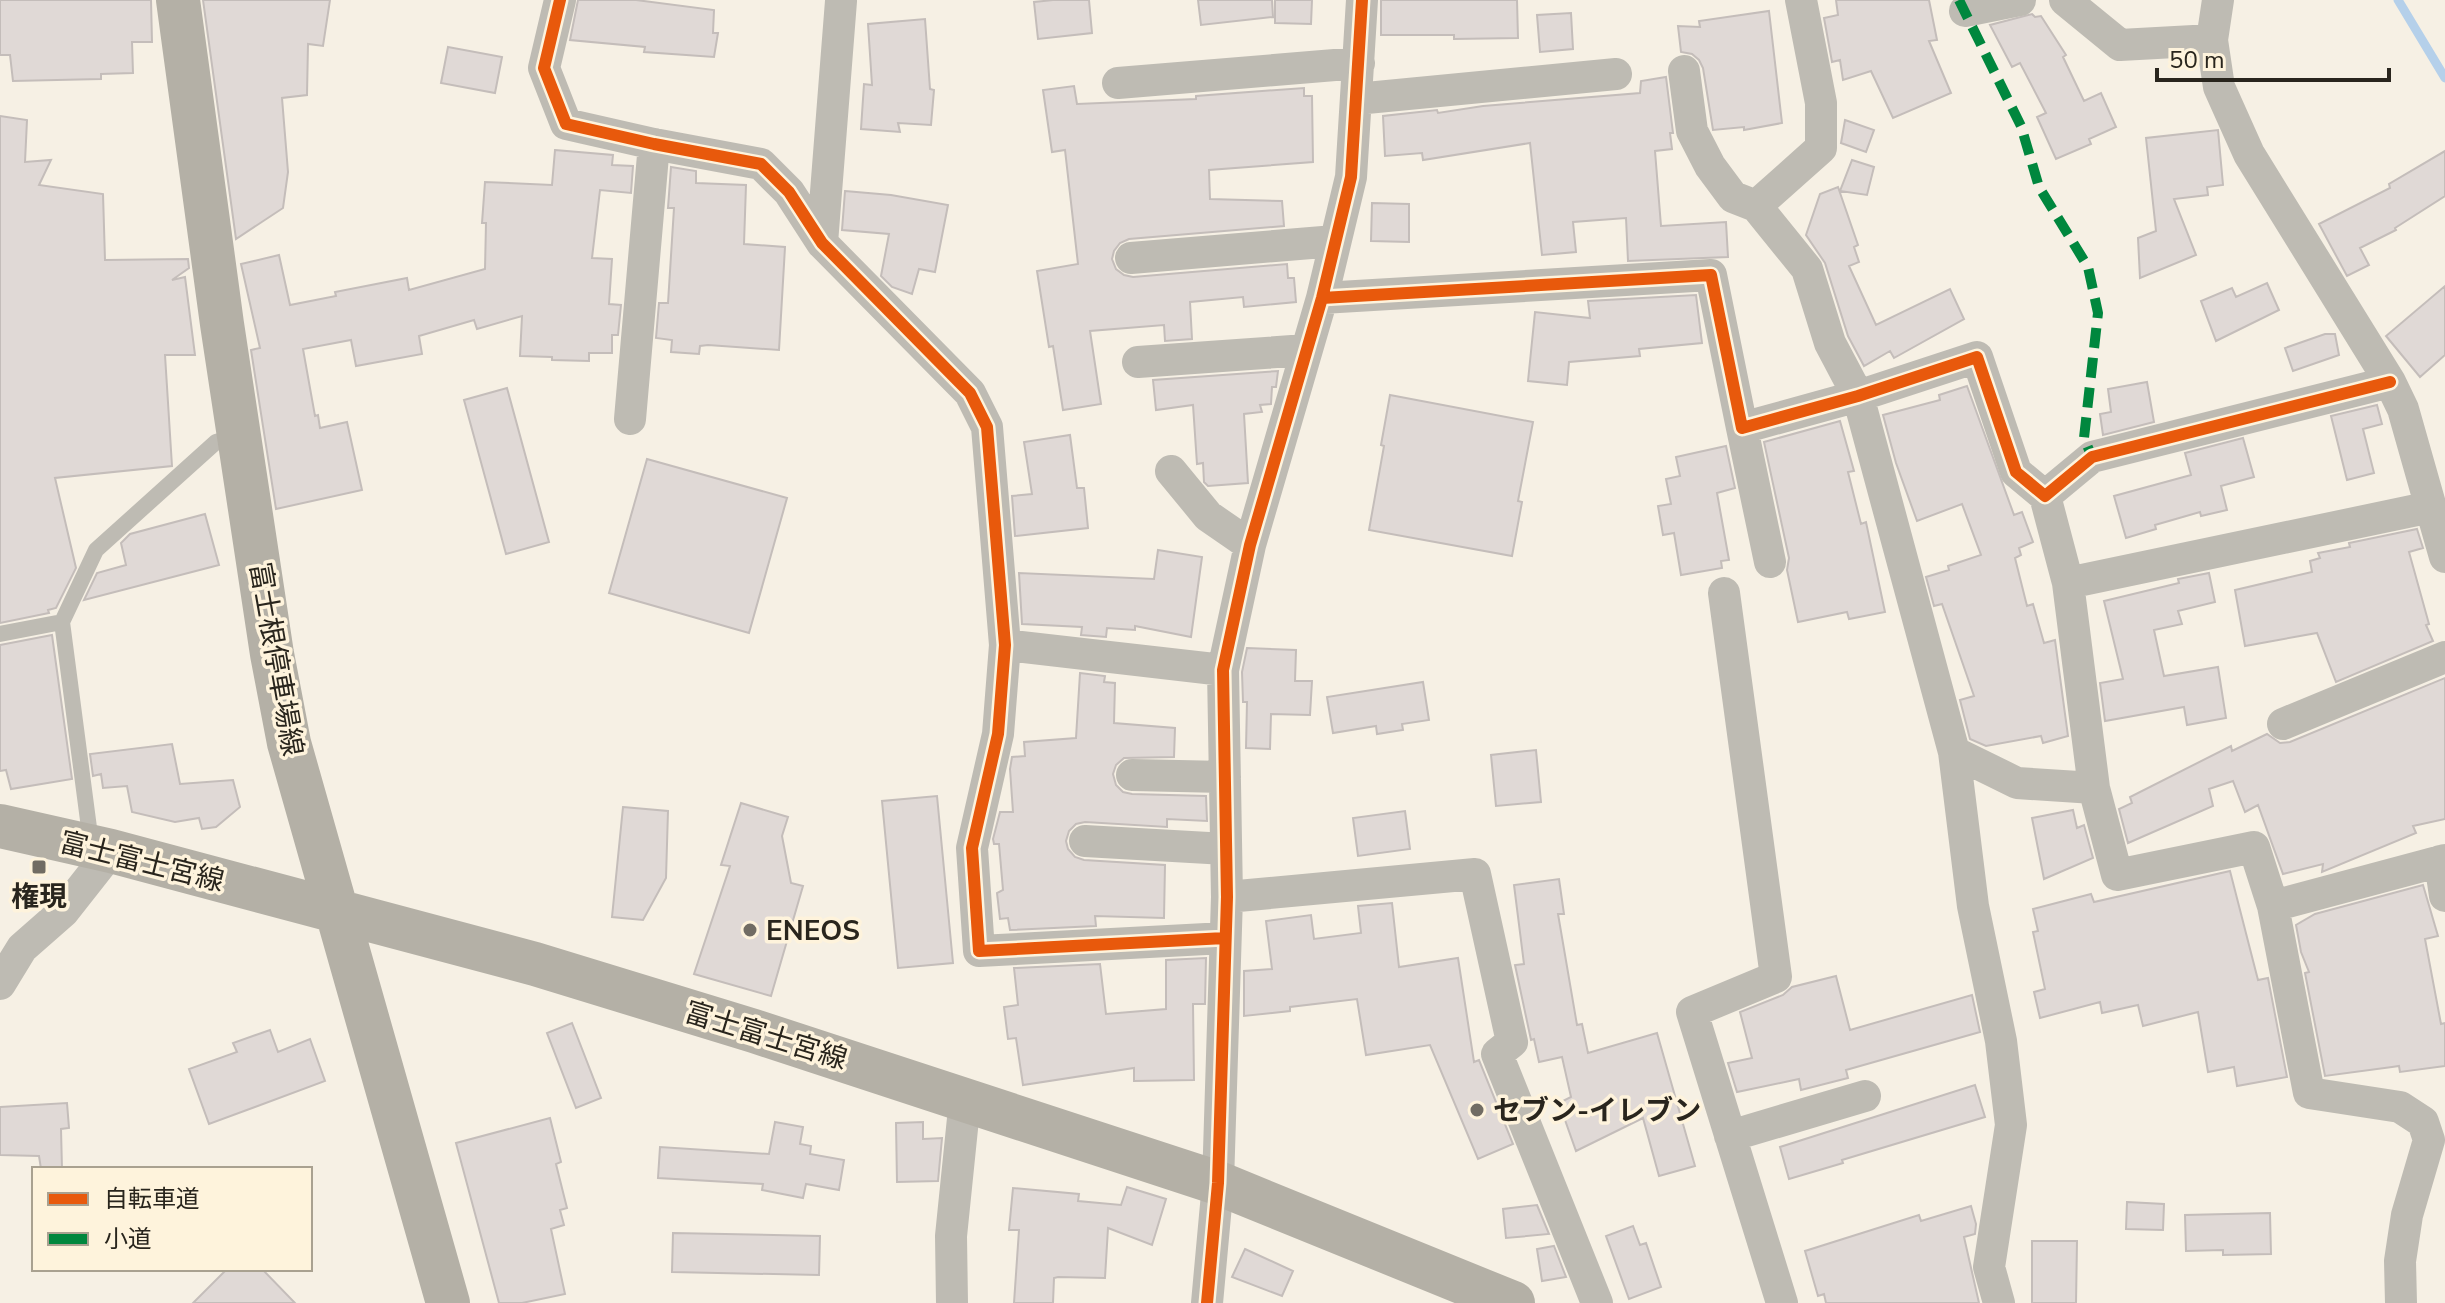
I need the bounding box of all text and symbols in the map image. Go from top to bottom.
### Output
scale bar [2157,32,2389,82]
text: 50 m [2169,44,2225,76]
street label: 富士根停車場線 [240,559,312,759]
street label: 富士富士宮線 [56,823,228,901]
marker: 権現 [30,858,48,876]
place label: 権現 [11,878,67,916]
place label: ENEOS [766,912,860,950]
marker: ENEOS [741,921,759,939]
street label: 富士富士宮線 [680,993,852,1079]
place label: セブン-イレブン [1493,1092,1701,1130]
marker: セブン-イレブン [1468,1101,1486,1119]
legend [32,1167,312,1271]
text: 自転車道 [104,1183,200,1215]
text: 小道 [104,1223,152,1255]

